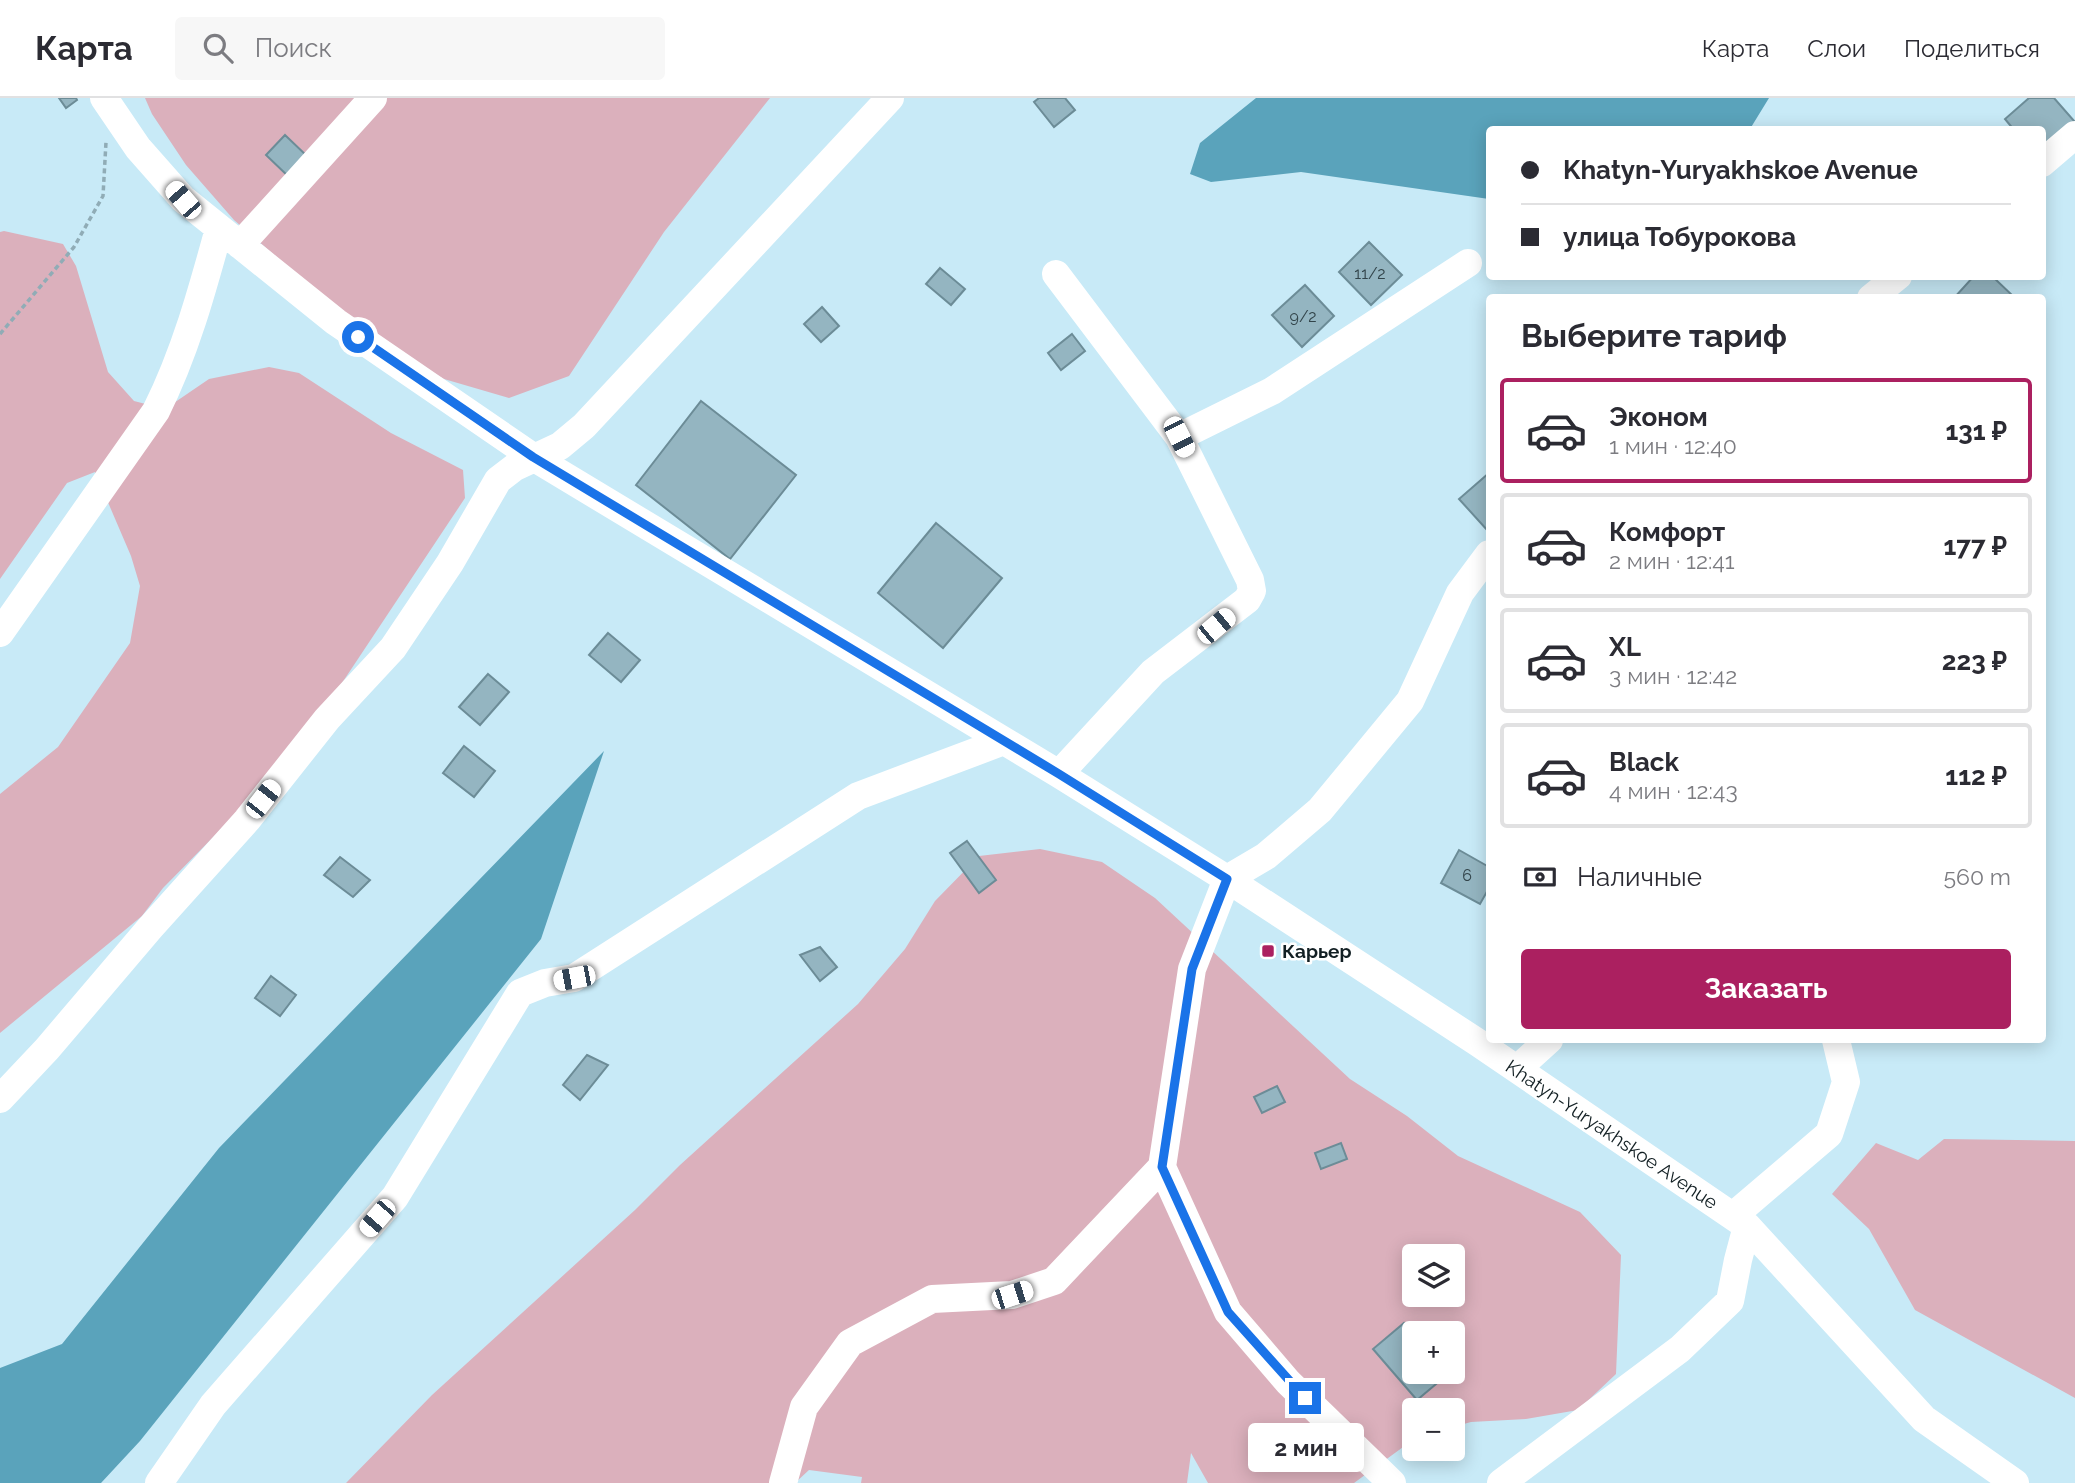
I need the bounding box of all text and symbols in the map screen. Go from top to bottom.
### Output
search box [175,17,665,80]
text: Карта [35,29,133,68]
icon: search [199,29,237,67]
text: Поиск [255,33,332,63]
text: Карта [1702,34,1769,63]
text: Слои [1807,34,1866,63]
text: Поделиться [1904,34,2040,63]
text: Khatyn-Yuryakhskoe Avenue [1563,155,1918,185]
car [162,177,205,223]
text: улица Тобурокова [1563,222,1796,252]
house number: 11/2 [1354,264,1386,283]
house number: 9/2 [1290,307,1317,326]
text: Выберите тариф [1521,317,1787,354]
route start [342,321,374,353]
icon: car [1525,399,1588,462]
text: Эконом [1609,402,1708,432]
car [1161,414,1198,460]
text: 131 ₽ [1945,416,2007,446]
text: 1 мин · 12:40 [1609,432,1737,459]
icon: car [1525,514,1588,577]
text: Комфорт [1609,517,1725,547]
text: 177 ₽ [1943,531,2007,561]
text: 2 мин · 12:41 [1609,547,1735,574]
car [1194,604,1239,648]
icon: car [1525,629,1588,692]
text: XL [1609,632,1641,662]
text: 223 ₽ [1942,646,2007,676]
text: 3 мин · 12:42 [1609,662,1737,689]
icon: car [1525,744,1588,807]
text: Black [1609,747,1679,777]
text: 112 ₽ [1945,761,2007,791]
car [242,776,285,822]
text: 4 мин · 12:43 [1609,777,1738,804]
icon: cash [1521,858,1559,896]
text: Наличные [1577,862,1702,892]
text: 560 m [1944,863,2011,890]
house number: 6 [1462,866,1472,885]
place label: Карьер [1282,940,1351,962]
marker: Карьер [1260,943,1276,959]
button: Заказать [1521,949,2011,1029]
car [552,964,597,992]
street label: Khatyn-Yuryakhskoe Avenue [1502,1055,1722,1213]
car [356,1195,399,1241]
map controls [1402,1244,1465,1461]
button: layers [1402,1244,1465,1307]
car [989,1279,1036,1311]
button: + [1402,1321,1465,1384]
route end [1289,1382,1321,1414]
button: − [1402,1398,1465,1461]
callout: 2 мин [1247,1422,1363,1472]
text: 2 мин [1274,1434,1338,1461]

